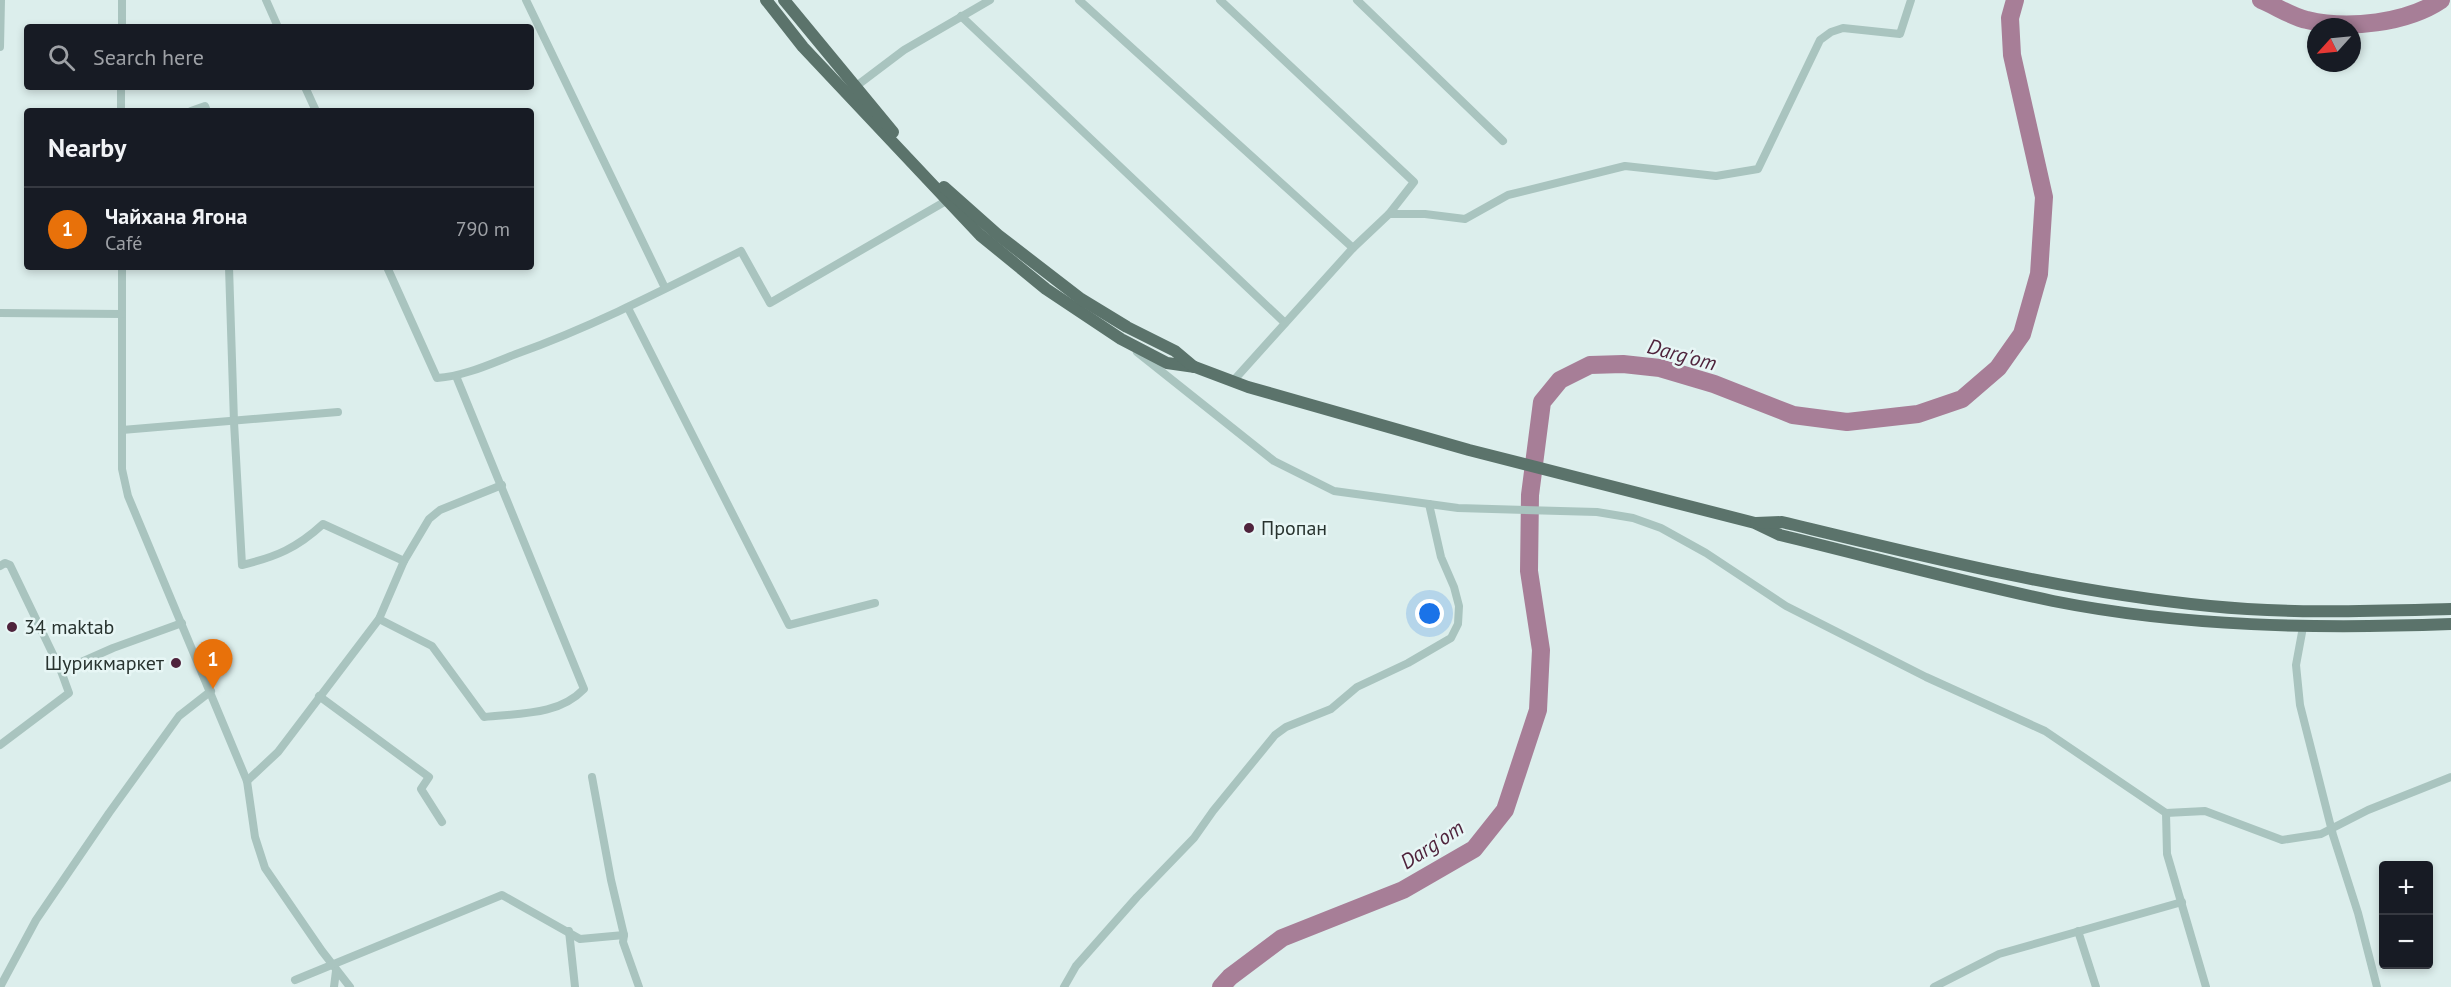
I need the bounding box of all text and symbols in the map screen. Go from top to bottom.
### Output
north arrow [2307,18,2361,72]
search box [24,24,534,90]
icon: search [45,41,78,74]
text: Search here [93,43,204,71]
text: Nearby [48,131,126,164]
text: Чайхана Ягона [105,202,247,230]
text: 1 [62,216,73,242]
text: 790 m [456,216,510,242]
text: Café [105,230,142,256]
water label: Darg'om [1645,332,1720,377]
place label: Пропан [1261,515,1327,541]
marker: Пропан [1242,521,1256,535]
your location [1415,599,1444,628]
place label: 34 maktab [24,614,114,640]
marker: 34 maktab [5,620,19,634]
pin: 1 [194,640,232,689]
place label: Шурикмаркет [45,650,164,676]
marker: Шурикмаркет [169,656,183,670]
water label: Darg'om [1395,814,1469,875]
map controls [2379,861,2433,969]
button: + [2379,861,2433,915]
button: − [2379,915,2433,969]

